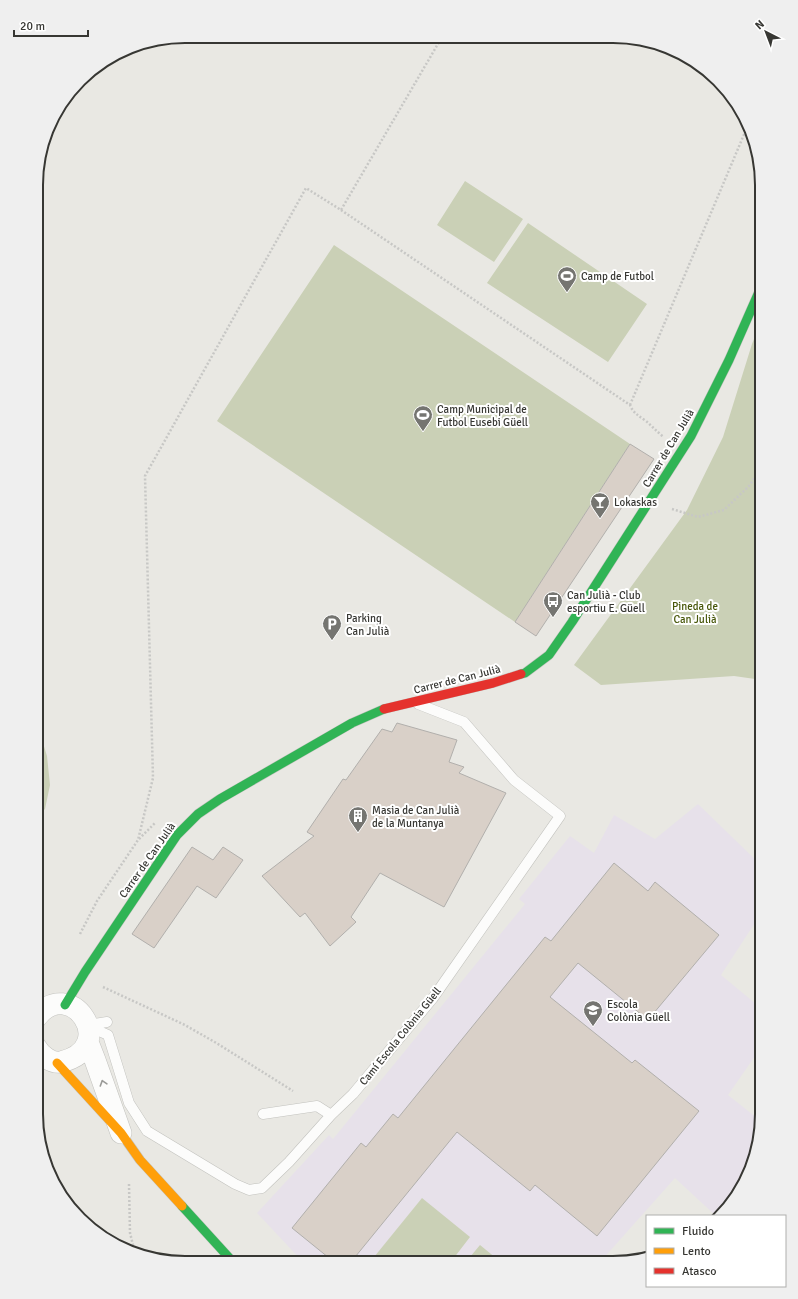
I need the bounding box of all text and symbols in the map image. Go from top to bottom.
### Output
scale bar [14,12,88,38]
north arrow [746,12,786,52]
text: N [752,18,767,32]
text: 20 m [20,19,45,34]
sports icon: Camp de Futbol [556,265,578,293]
place label: Camp de Futbol [581,270,654,283]
place label: Camp Municipal de Futbol Eusebi Güell [437,403,528,429]
sports icon: Camp Municipal de Futbol Eusebi Güell [412,404,434,432]
street label: Carrer de Can Julià [640,406,697,490]
bar icon: Lokaskas [589,491,611,519]
place label: Lokaskas [614,496,657,509]
place label: Can Julià - Club esportiu E. Güell [567,589,645,615]
bus stop icon: Can Julià - Club esportiu E. Güell [542,590,564,618]
park label: Pineda de Can Julià [672,600,718,626]
place label: Parking Can Julià [346,612,390,638]
parking icon: Parking Can Julià [321,613,343,641]
street label: Carrer de Can Julià [412,662,502,697]
place label: Masia de Can Julià de la Muntanya [372,804,460,830]
building icon: Masia de Can Julià de la Muntanya [347,805,369,833]
street label: Carrer de Can Julià [117,820,179,900]
street label: Camí Escola Colònia Güell [357,985,444,1088]
place label: Escola Colònia Güell [607,998,670,1024]
school or university icon: Escola Colònia Güell [582,999,604,1027]
one-way arrow [99,1080,108,1087]
legend [646,1215,786,1287]
text: Fluido [682,1224,714,1239]
text: Lento [682,1244,711,1259]
text: Atasco [682,1264,717,1279]

